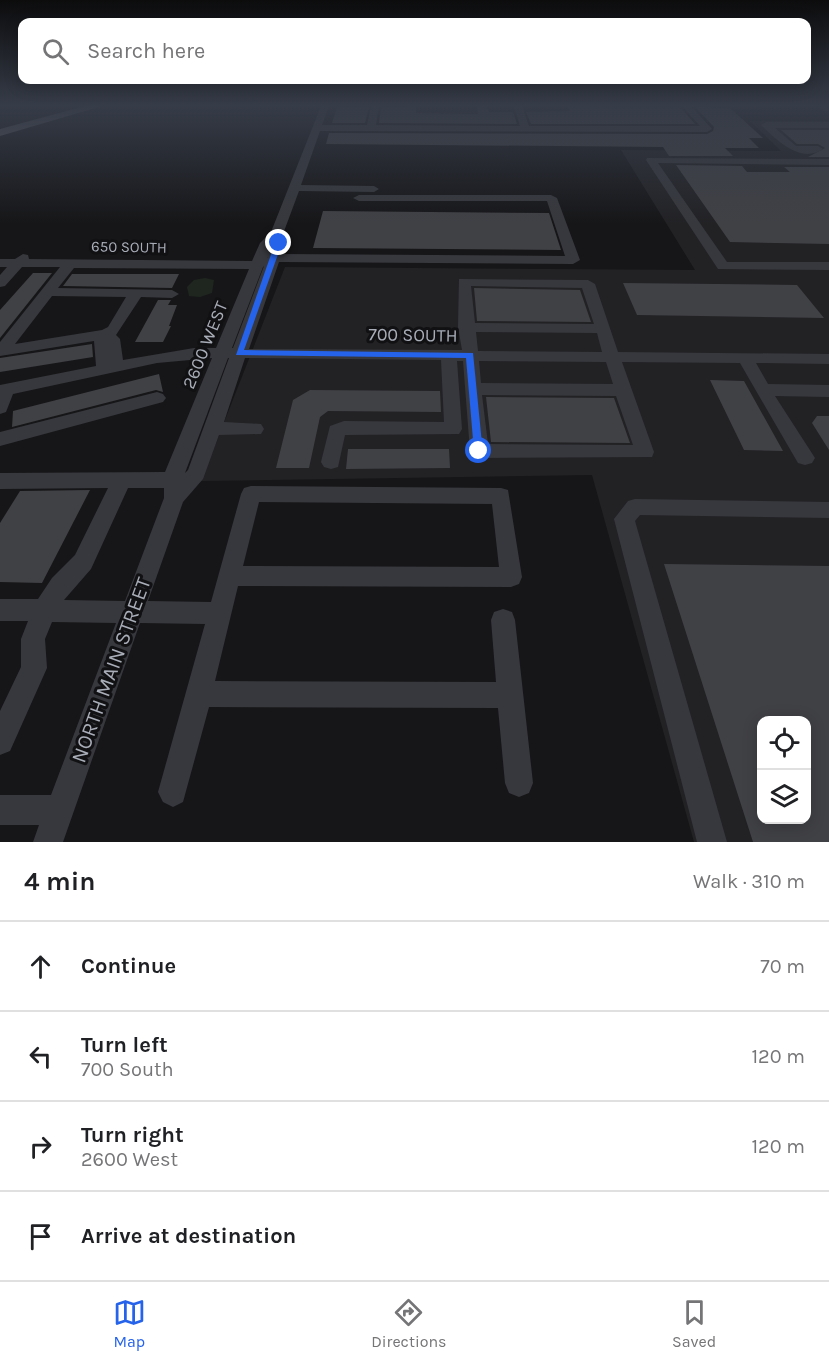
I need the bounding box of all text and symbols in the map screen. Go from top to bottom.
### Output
search box [18,18,811,84]
icon: search [39,35,72,68]
text: Search here [87,38,205,64]
route end [265,229,291,255]
street label: 650 SOUTH [91,237,167,257]
street label: 2600 WEST [177,298,233,392]
street label: 700 SOUTH [368,323,458,347]
route start [465,437,491,463]
street label: NORTH MAIN STREET [66,574,156,766]
map controls [757,716,811,824]
button: locate [757,716,811,770]
button: layers [757,770,811,824]
text: 4 min [24,866,95,897]
text: Walk · 310 m [693,870,805,893]
icon: ahead [24,950,57,983]
text: Continue [81,953,176,979]
text: 70 m [760,955,805,978]
text: Turn left [81,1032,168,1058]
icon: left [24,1040,57,1073]
text: 120 m [751,1045,805,1068]
text: 700 South [81,1058,174,1081]
text: Turn right [81,1122,184,1148]
icon: right [24,1130,57,1163]
text: 120 m [751,1135,805,1158]
text: 2600 West [81,1148,178,1171]
icon: arrive [24,1220,57,1253]
text: Arrive at destination [81,1223,296,1249]
tab: Map [113,1296,146,1351]
tab: Directions [371,1296,446,1351]
tab: Saved [672,1296,716,1351]

